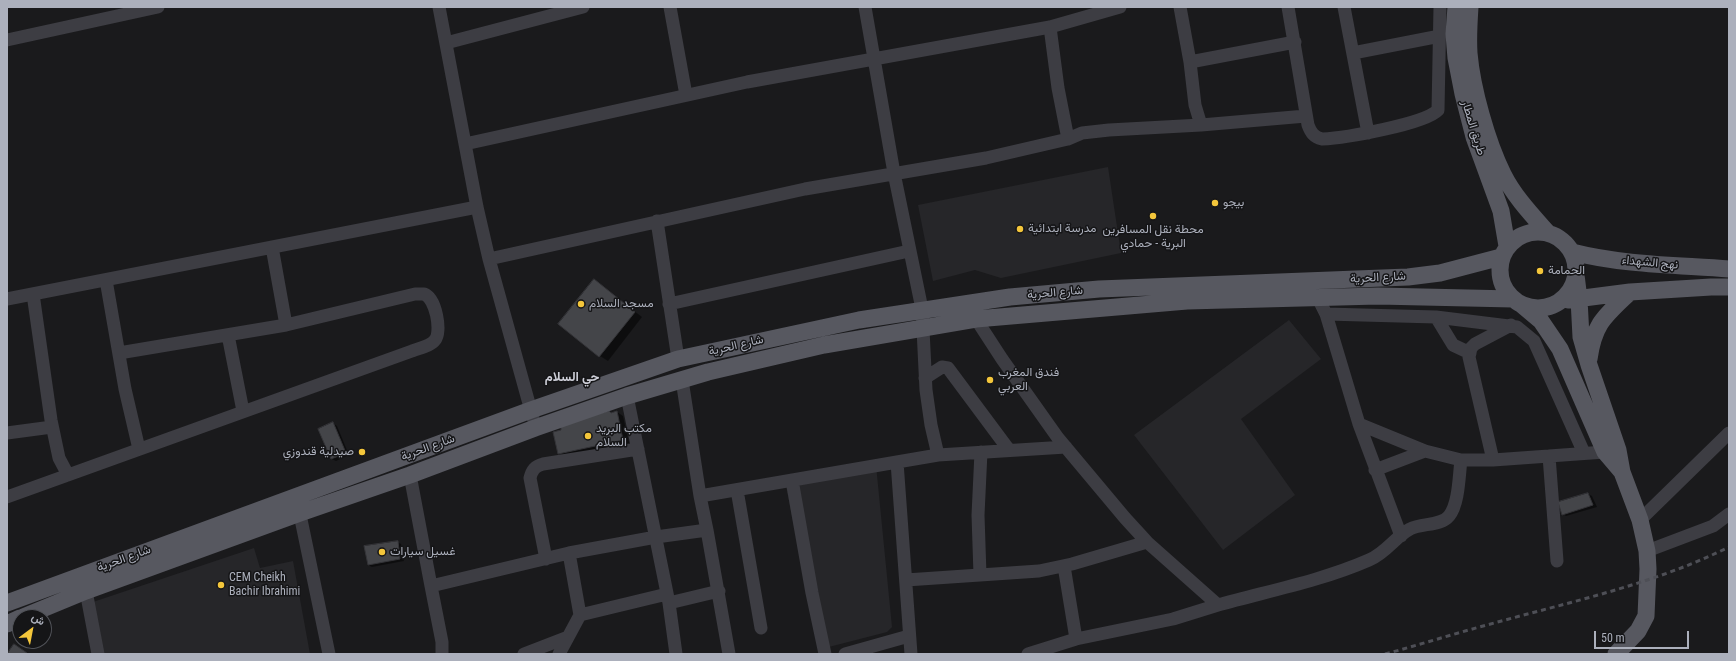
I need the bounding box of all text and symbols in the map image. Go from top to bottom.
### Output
street label: طريق المطار [1458,99,1488,157]
place label: بيجو [1223,196,1244,210]
marker: بيجو [1210,198,1220,208]
marker: محطة نقل المسافرين البرية - حمادي [1148,211,1158,221]
place label: مدرسة ابتدائية [1028,222,1096,236]
place label: محطة نقل المسافرين البرية - حمادي [1102,223,1204,251]
marker: مدرسة ابتدائية [1015,224,1025,234]
street label: نهج الشهداء [1621,253,1679,273]
place label: الحمامة [1548,264,1585,278]
marker: الحمامة [1535,266,1545,276]
street label: شارع الحرية [1350,269,1406,287]
street label: شارع الحرية [1027,283,1083,303]
place label: مسجد السلام [589,297,654,311]
marker: مسجد السلام [576,299,586,309]
street label: شارع الحرية [707,333,765,359]
place label: فندق المغرب العربي [998,366,1059,394]
district label: حي السلام [545,370,599,386]
marker: فندق المغرب العربي [985,375,995,385]
place label: مكتب البريد السلام [596,422,652,450]
marker: مكتب البريد السلام [583,431,593,441]
street label: شارع الحرية [399,432,457,464]
place label: صيدلية قندوزي [283,445,354,459]
marker: صيدلية قندوزي [357,447,367,457]
street label: شارع الحرية [95,543,153,575]
place label: غسيل سيارات [390,545,455,559]
marker: غسيل سيارات [377,547,387,557]
place label: CEM Cheikh Bachir Ibrahimi [229,571,300,599]
marker: CEM Cheikh Bachir Ibrahimi [216,580,226,590]
north arrow [12,609,52,649]
text: ش [29,610,47,628]
scale bar [1596,623,1691,649]
text: 50 m [1601,631,1625,645]

